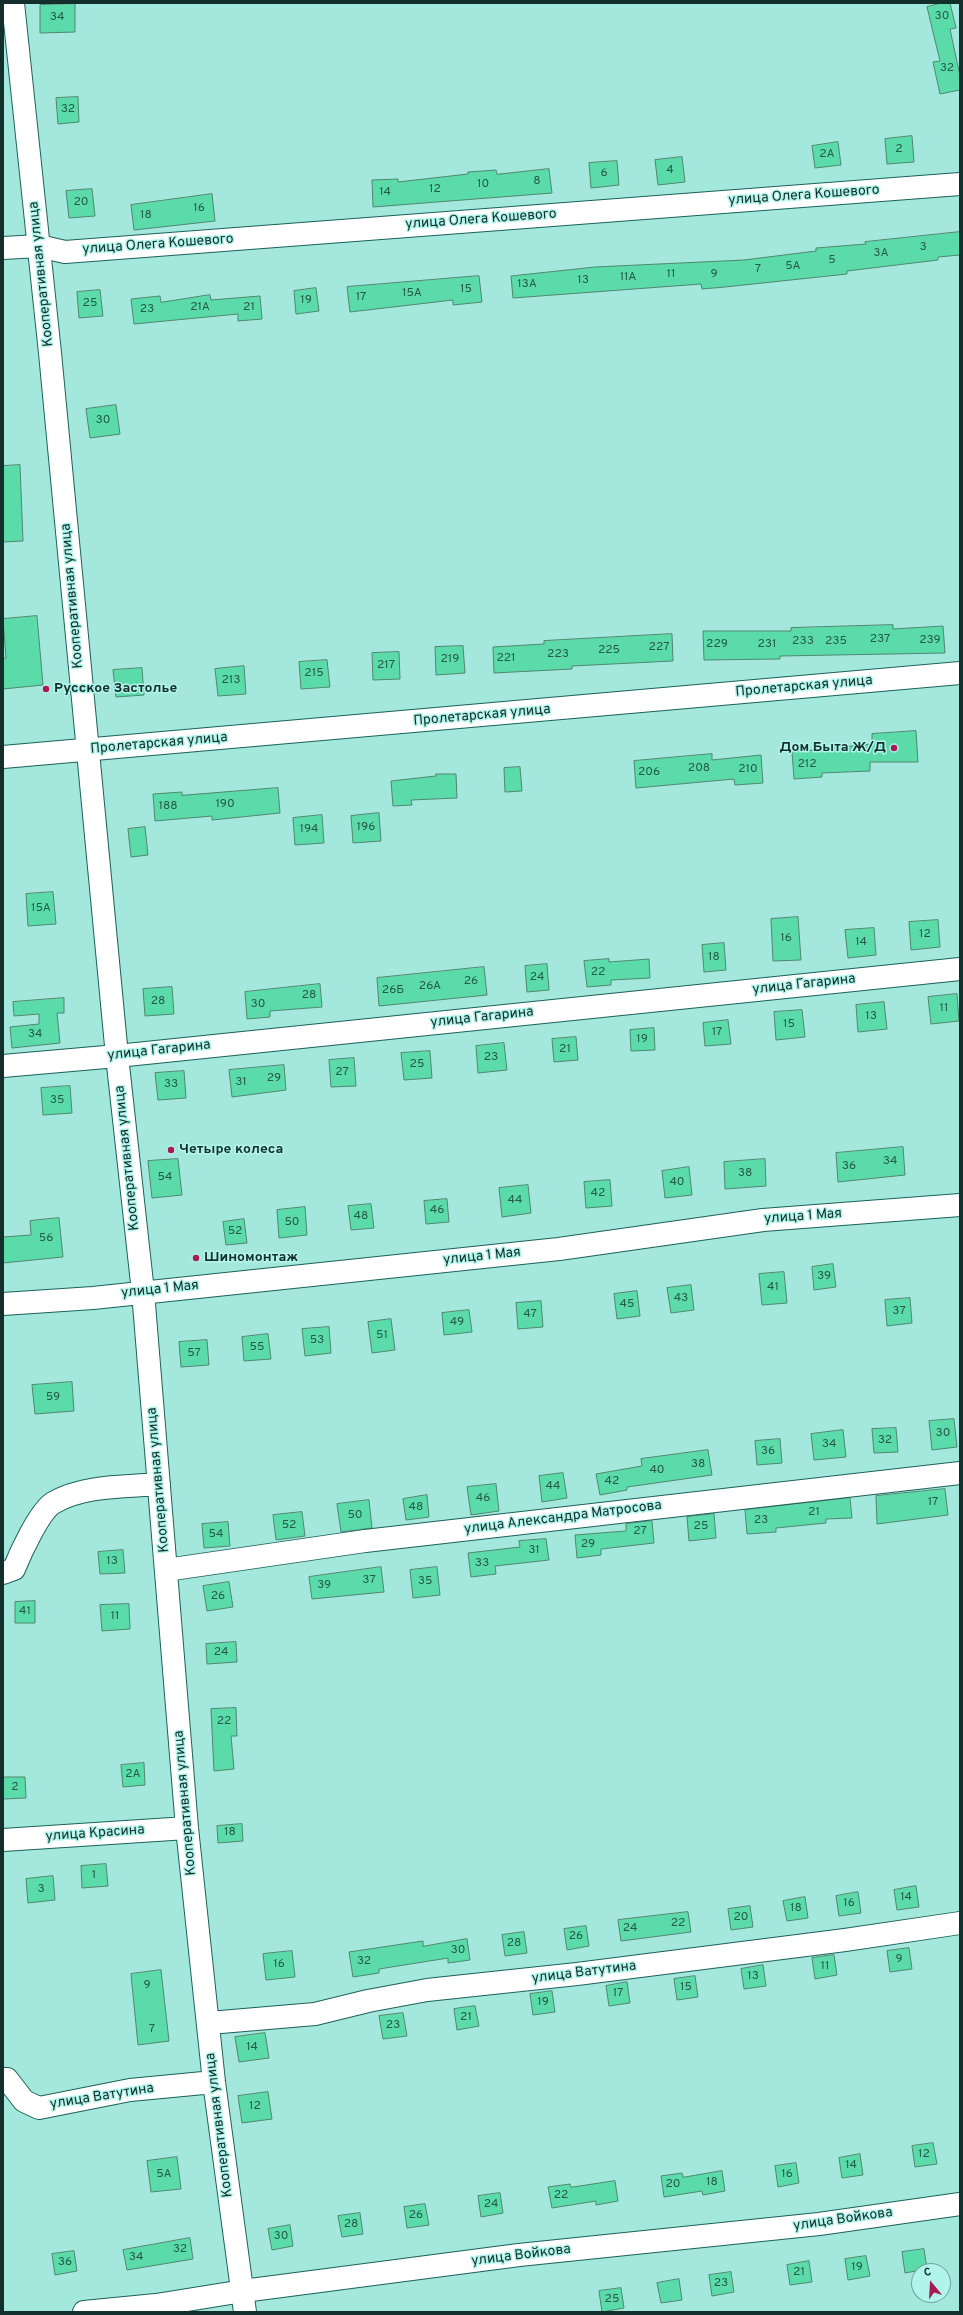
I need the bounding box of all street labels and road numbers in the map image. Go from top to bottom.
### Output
street label: улица Олега Кошевого [728,182,880,210]
street label: Кооперативная улица [26,201,58,347]
street label: улица Олега Кошевого [405,206,557,234]
street label: улица Олега Кошевого [82,231,234,259]
street label: Кооперативная улица [58,523,88,669]
street label: Пролетарская улица [735,673,873,701]
street label: Пролетарская улица [413,702,551,730]
street label: Пролетарская улица [90,730,228,758]
street label: улица Гагарина [752,971,856,999]
street label: улица Гагарина [430,1004,534,1032]
street label: улица Гагарина [107,1037,211,1065]
street label: Кооперативная улица [112,1085,144,1231]
street label: улица 1 Мая [763,1206,843,1228]
street label: улица 1 Мая [442,1245,522,1269]
street label: улица 1 Мая [120,1278,200,1302]
street label: Кооперативная улица [144,1407,174,1553]
street label: улица Александра Матросова [463,1498,663,1538]
street label: Кооперативная улица [171,1730,201,1876]
street label: улица Красина [45,1822,145,1846]
street label: улица Ватутина [531,1958,637,1988]
street label: Кооперативная улица [203,2052,237,2198]
street label: улица Ватутина [49,2080,155,2114]
street label: улица Войкова [792,2205,894,2235]
street label: улица Войкова [470,2242,572,2270]

